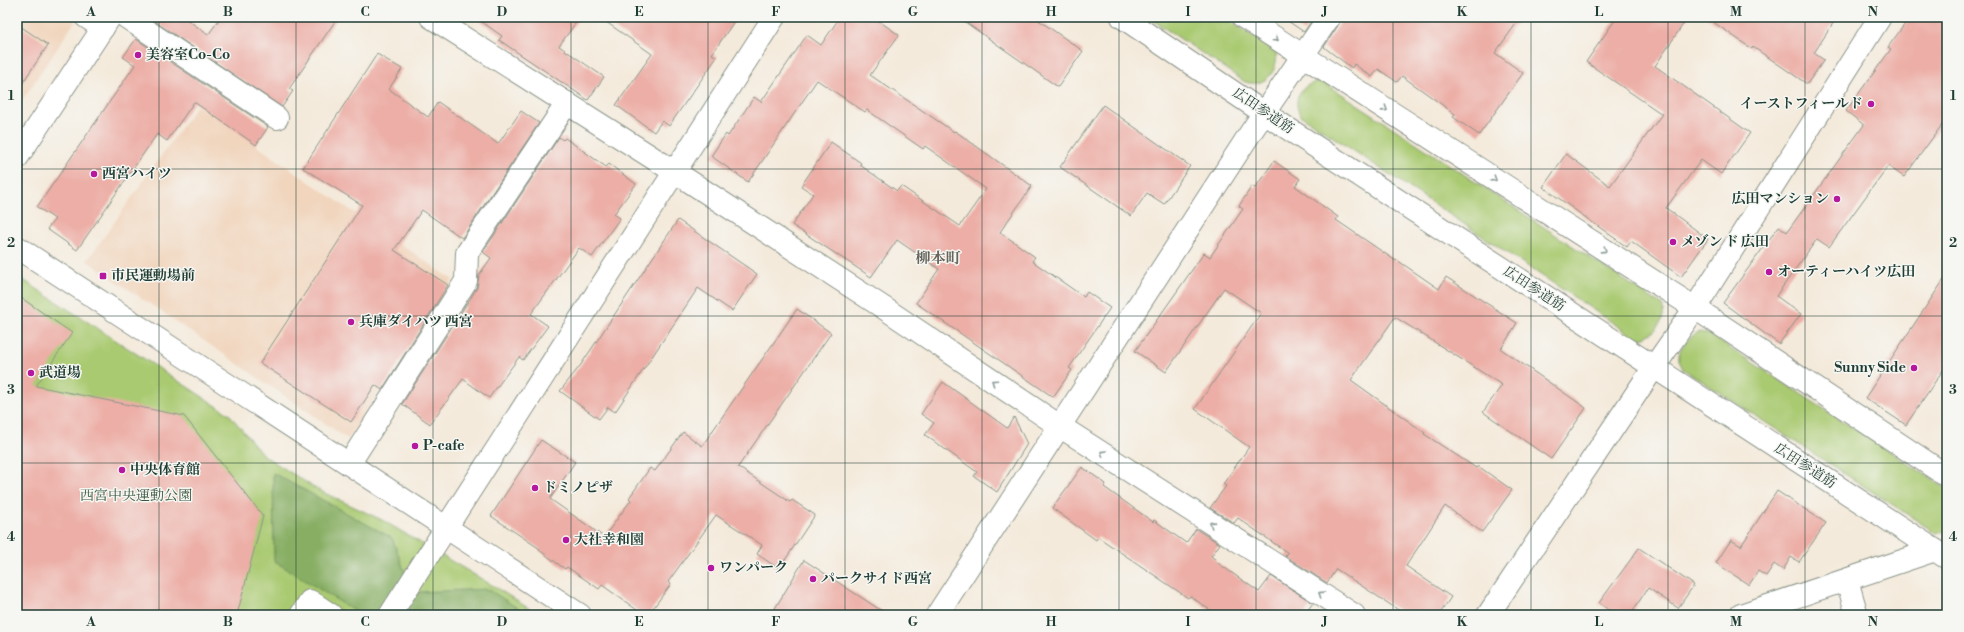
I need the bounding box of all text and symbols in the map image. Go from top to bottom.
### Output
text: A [85,4,96,20]
text: B [223,4,233,20]
text: C [360,4,370,20]
text: D [497,4,507,20]
text: E [634,4,644,20]
text: F [771,4,781,20]
text: G [908,4,919,20]
text: H [1046,4,1057,20]
text: I [1185,4,1191,20]
text: J [1320,4,1328,20]
text: K [1457,4,1468,20]
text: L [1595,4,1604,20]
text: M [1730,4,1742,20]
text: N [1868,4,1879,20]
one-way arrow [1272,34,1279,42]
place label: 美容室Co-Co [146,46,230,64]
marker: 美容室Co-Co [133,50,143,60]
street label: 広田参道筋 [1229,84,1297,138]
text: 1 [8,88,15,104]
text: 1 [1950,88,1957,104]
place label: イーストフィールド [1740,95,1863,113]
marker: イーストフィールド [1866,99,1876,109]
one-way arrow [1381,105,1388,112]
place label: 西宮ハイツ [102,165,172,183]
marker: 西宮ハイツ [89,169,99,179]
one-way arrow [1490,175,1497,182]
place label: 広田マンション [1732,190,1829,208]
marker: 広田マンション [1832,194,1842,204]
place label: メゾン ド 広田 [1681,233,1769,251]
text: 2 [7,235,15,251]
text: 2 [1949,235,1957,251]
marker: メゾン ド 広田 [1668,237,1678,247]
one-way arrow [1600,245,1607,253]
district label: 柳本町 [915,249,961,268]
street label: 広田参道筋 [1500,262,1568,316]
place label: オーティーハイツ広田 [1777,263,1915,281]
place label: 市民運動場前 [111,267,195,285]
marker: オーティーハイツ広田 [1764,267,1774,277]
marker: 市民運動場前 [98,271,108,281]
place label: 兵庫ダイハツ 西宮 [359,313,473,331]
marker: 兵庫ダイハツ 西宮 [346,317,356,327]
place label: Sunny Side [1834,359,1906,377]
marker: Sunny Side [1909,363,1919,373]
place label: 武道場 [39,364,81,382]
marker: 武道場 [26,368,36,378]
one-way arrow [991,379,998,387]
text: 3 [7,382,15,398]
text: 3 [1949,382,1957,398]
place label: P-cafe [423,437,465,455]
street label: 広田参道筋 [1771,439,1839,493]
marker: P-cafe [410,441,420,451]
one-way arrow [1100,451,1107,458]
place label: 中央体育館 [130,461,200,479]
marker: 中央体育館 [117,465,127,475]
place label: ドミノピザ [543,479,613,497]
marker: ドミノピザ [530,483,540,493]
park label: 西宮中央運動公園 [80,487,192,505]
one-way arrow [1209,521,1216,529]
text: 4 [7,529,16,545]
text: 4 [1949,529,1958,545]
place label: 大社幸和園 [574,531,644,549]
marker: 大社幸和園 [561,535,571,545]
place label: ワンパーク [719,559,788,577]
marker: ワンパーク [706,563,716,573]
place label: パークサイド西宮 [821,570,932,588]
marker: パークサイド西宮 [808,574,818,584]
one-way arrow [1319,592,1326,599]
text: A [85,614,96,630]
text: B [223,614,233,630]
text: C [360,614,370,630]
text: D [497,614,507,630]
text: E [634,614,644,630]
text: F [771,614,781,630]
text: G [908,614,919,630]
text: H [1046,614,1057,630]
text: I [1185,614,1191,630]
text: J [1320,614,1328,630]
text: K [1457,614,1468,630]
text: L [1595,614,1604,630]
text: M [1730,614,1742,630]
text: N [1868,614,1879,630]

